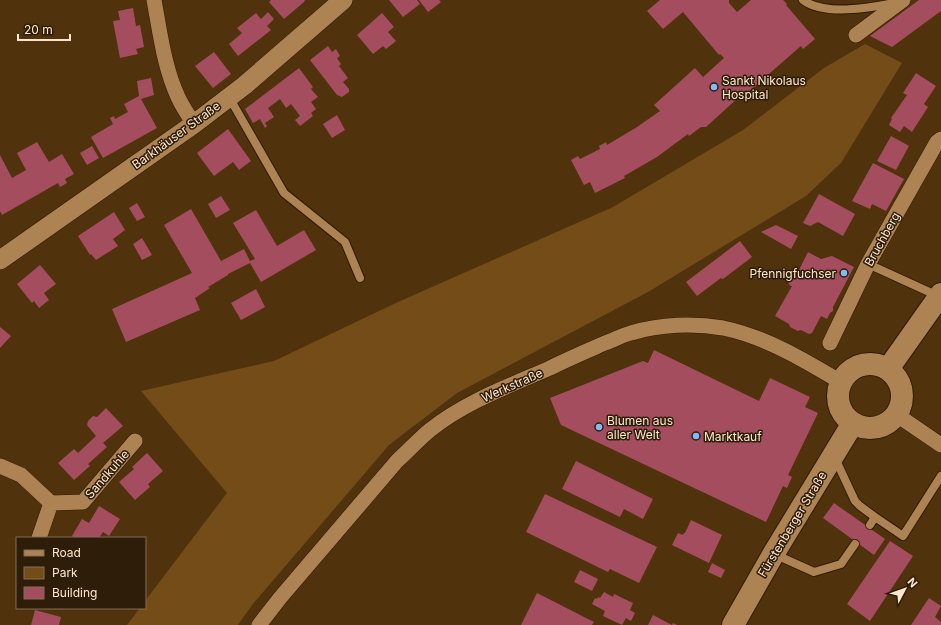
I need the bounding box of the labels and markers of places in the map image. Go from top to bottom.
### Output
place label: Sankt Nikolaus Hospital [722,73,806,102]
marker: Sankt Nikolaus Hospital [709,82,719,92]
place label: Pfennigfuchser [749,266,836,281]
marker: Pfennigfuchser [839,268,849,278]
place label: Blumen aus aller Welt [607,413,673,442]
marker: Blumen aus aller Welt [594,422,604,432]
place label: Marktkauf [704,429,762,444]
marker: Marktkauf [691,431,701,441]

